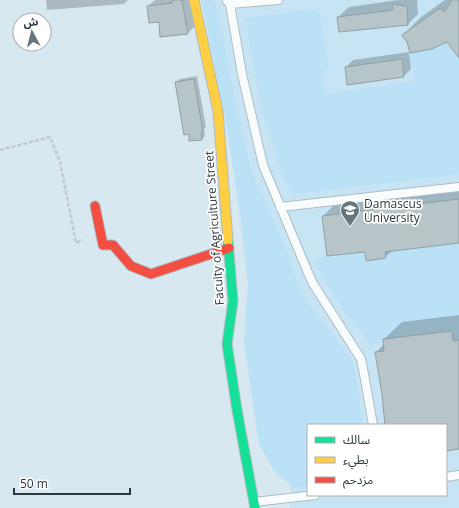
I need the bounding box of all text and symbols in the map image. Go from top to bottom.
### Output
north arrow [12,12,52,52]
text: ش [22,13,39,30]
street label: Faculty of Agriculture Street [200,150,228,306]
place label: Damascus University [364,195,422,226]
school or university icon: Damascus University [339,199,361,227]
legend [307,424,447,496]
text: سالك [343,431,370,448]
text: بطيء [343,451,369,470]
scale bar [14,470,130,496]
text: مزدحم [343,471,373,489]
text: 50 m [20,475,48,492]

